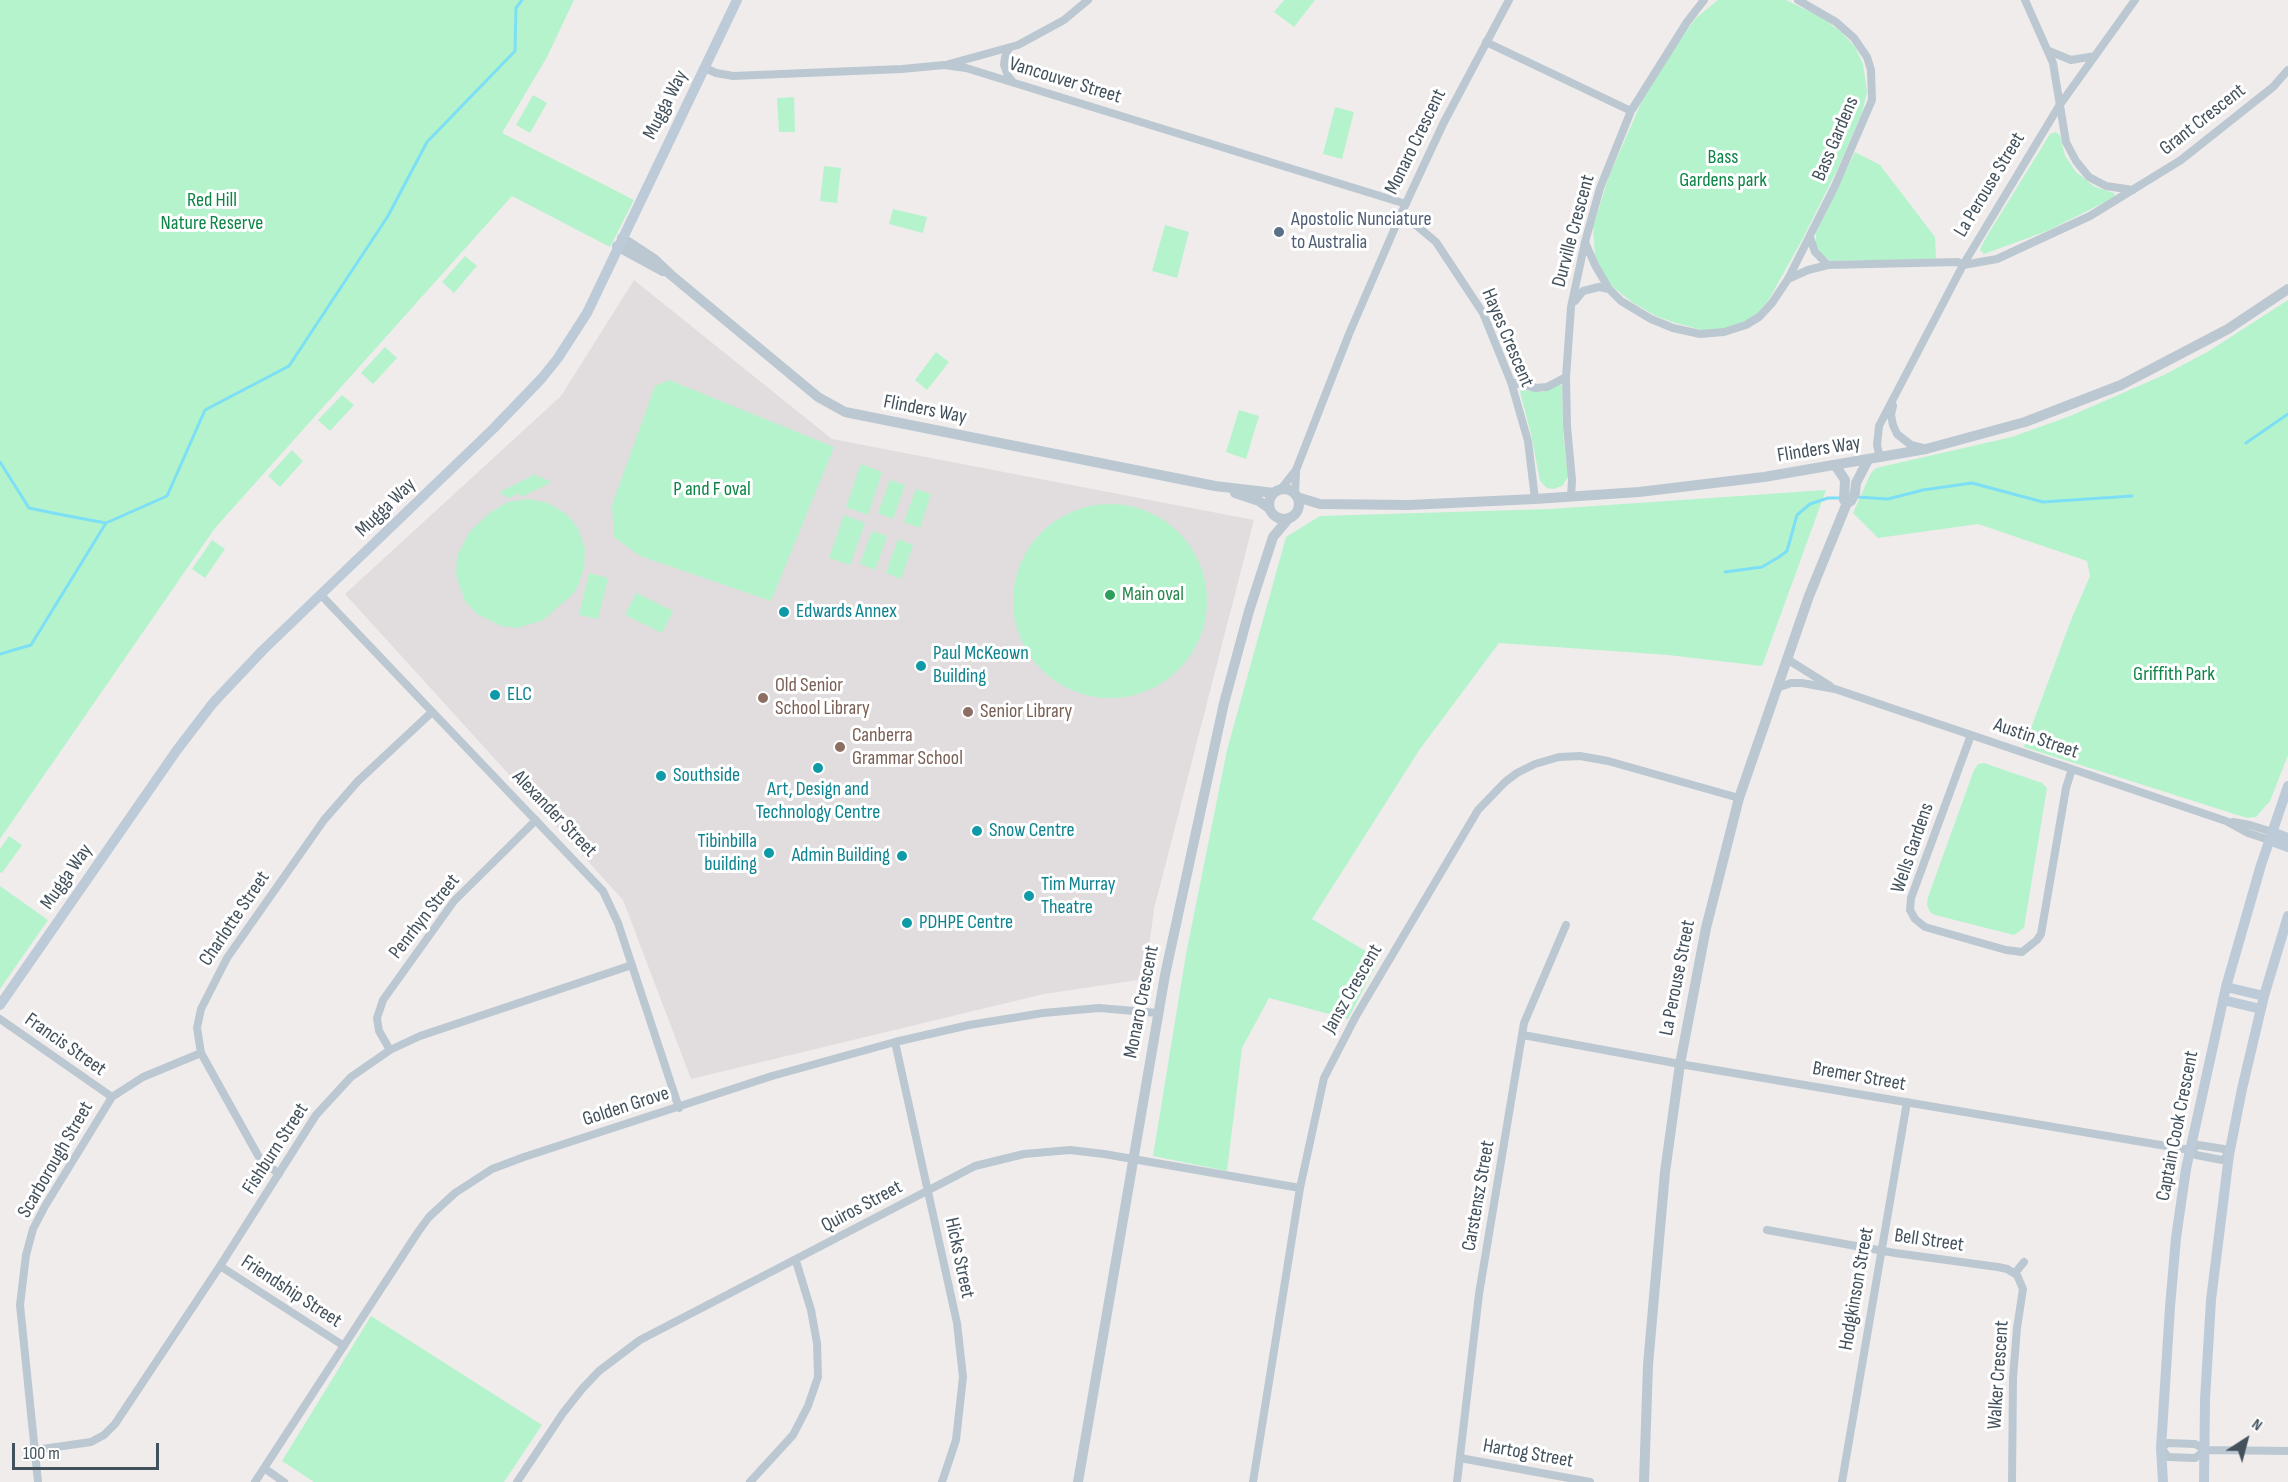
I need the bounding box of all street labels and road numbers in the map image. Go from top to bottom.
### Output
street label: Vancouver Street [1006,53,1124,109]
street label: Mugga Way [638,66,694,144]
street label: Grant Crescent [2155,79,2251,161]
street label: Monaro Crescent [1380,85,1452,199]
street label: Bass Gardens [1808,93,1864,185]
street label: La Perouse Street [1949,128,2031,242]
street label: Durville Crescent [1547,172,1601,290]
street label: Hayes Crescent [1475,285,1539,391]
street label: Flinders Way [882,390,968,430]
street label: Flinders Way [1776,432,1862,468]
street label: Mugga Way [351,473,421,543]
street label: Austin Street [1991,713,2081,765]
street label: Alexander Street [507,766,601,862]
street label: Wells Gardens [1886,800,1940,896]
street label: Mugga Way [36,840,98,914]
street label: Charlotte Street [195,867,275,971]
street label: Penrhyn Street [384,870,466,964]
street label: La Perouse Street [1655,918,1701,1038]
street label: Jansz Crescent [1318,940,1388,1038]
street label: Monaro Crescent [1119,944,1165,1060]
street label: Francis Street [20,1008,110,1082]
street label: Captain Cook Crescent [2152,1049,2204,1203]
street label: Bremer Street [1810,1057,1908,1097]
street label: Golden Grove [580,1082,672,1132]
street label: Scarborough Street [13,1098,99,1222]
street label: Fishburn Street [238,1099,314,1199]
street label: Carstensz Street [1457,1139,1501,1253]
street label: Quiros Street [817,1176,907,1238]
street label: Hicks Street [939,1215,979,1301]
street label: Bell Street [1893,1224,1965,1258]
street label: Hodgkinson Street [1834,1226,1880,1352]
street label: Friendship Street [236,1251,346,1333]
street label: Walker Crescent [1983,1320,2015,1430]
street label: Hartog Street [1481,1434,1575,1474]

